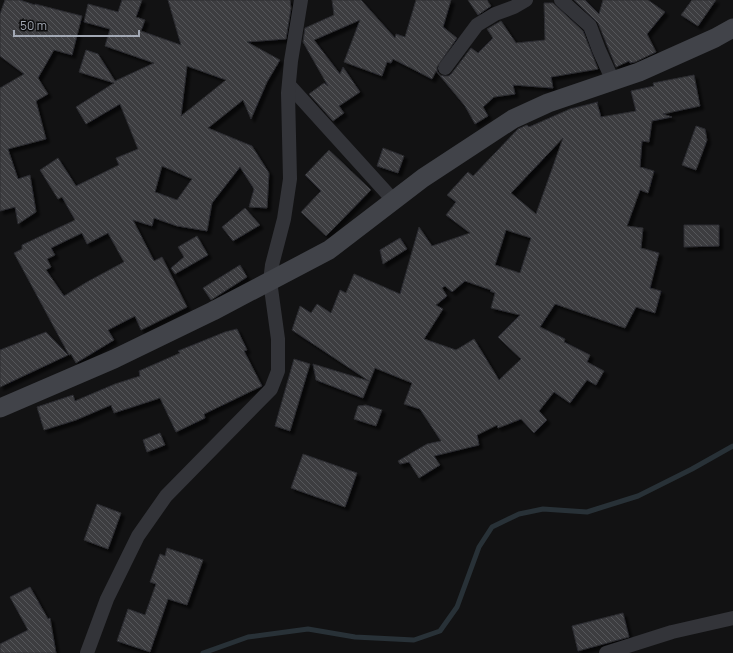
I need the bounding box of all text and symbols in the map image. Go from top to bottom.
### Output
scale bar [14,12,139,38]
text: 50 m [20,17,47,34]

